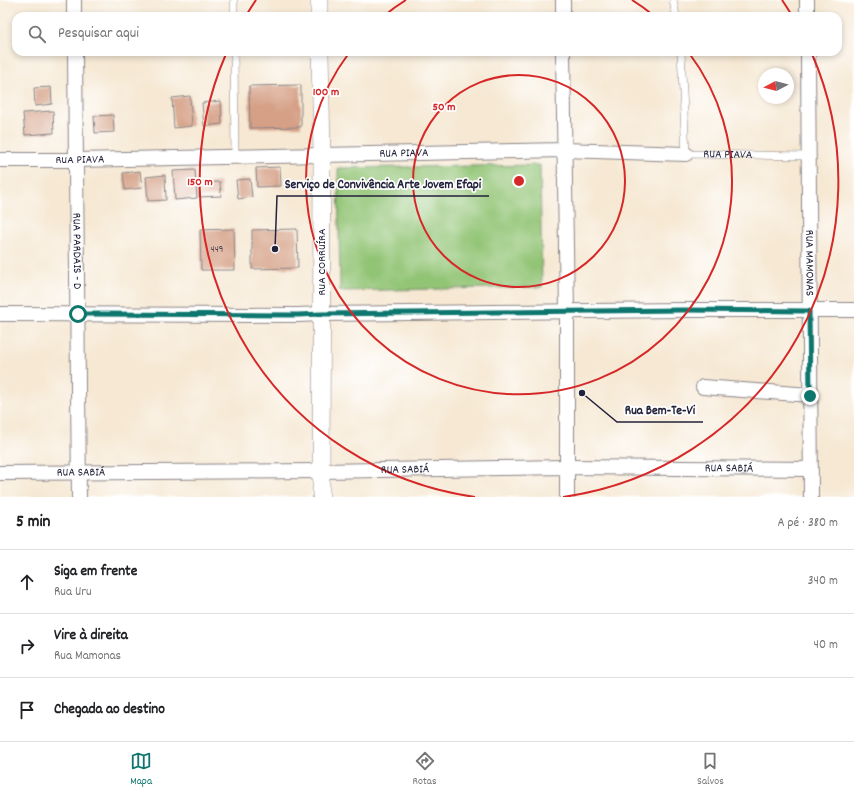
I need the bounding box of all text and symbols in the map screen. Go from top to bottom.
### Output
search box [12,12,842,56]
icon: search [26,23,48,45]
text: Pesquisar aqui [58,23,139,45]
north arrow [758,68,794,104]
text: 100 m [313,84,339,101]
text: 50 m [432,99,456,116]
street label: RUA PIAVA [379,144,429,162]
street label: RUA PIAVA [703,146,753,164]
street label: RUA PIAVA [55,151,105,169]
callout: Serviço de Convivência Arte Jovem Efapi [277,171,489,196]
text: 150 m [187,174,213,191]
centre of rings [512,174,526,188]
text: Serviço de Convivência Arte Jovem Efapi [285,176,482,195]
street label: RUA PARDAIS - D [68,213,86,289]
street label: RUA CORRUÍRA [314,228,331,295]
street label: RUA MAMONAS [801,230,818,296]
house number: 449 [211,243,223,257]
route start [69,305,87,323]
route end [801,387,819,405]
callout: Rua Bem-Te-Vi [617,397,703,422]
text: Rua Bem-Te-Vi [625,402,696,421]
street label: RUA SABIÁ [705,460,753,477]
street label: RUA SABIÁ [381,461,429,479]
street label: RUA SABIÁ [57,464,105,481]
text: 5 min [16,511,50,535]
text: A pé · 380 m [777,514,838,533]
text: Siga em frente [54,561,137,583]
icon: ahead [16,571,38,593]
text: 340 m [808,572,838,591]
text: Rua Uru [54,583,92,602]
text: Vire à direita [54,625,128,647]
icon: right [16,635,38,657]
text: 40 m [814,636,838,655]
text: Rua Mamonas [54,647,121,666]
icon: arrive [16,699,38,721]
text: Chegada ao destino [54,699,165,721]
tab: Mapa [130,750,152,790]
tab: Rotas [413,750,437,790]
tab: Salvos [697,750,724,790]

